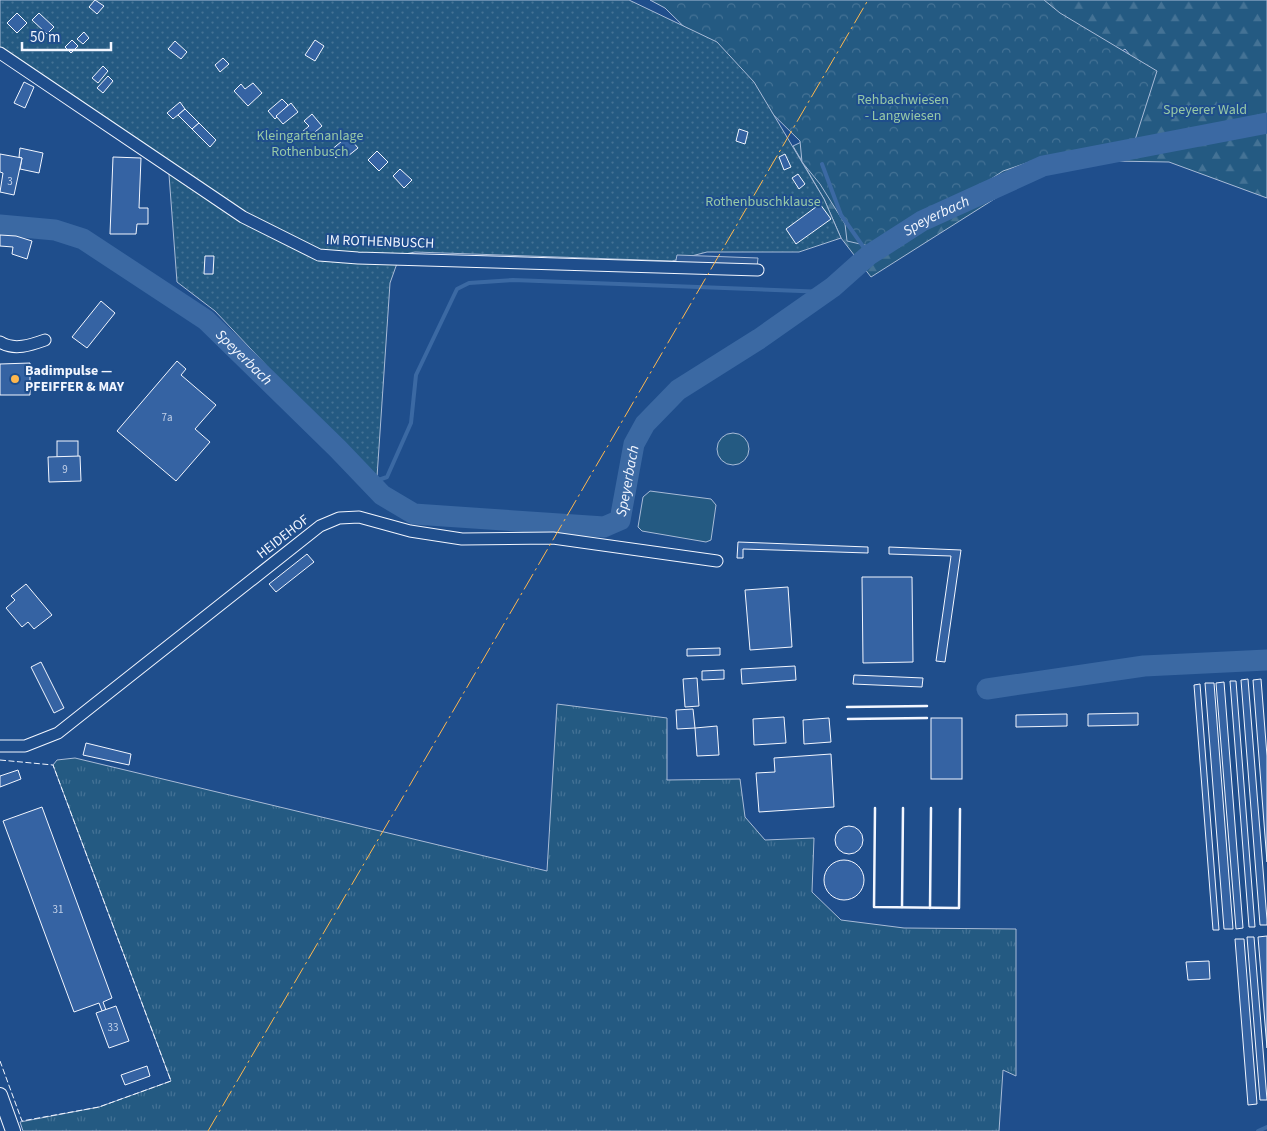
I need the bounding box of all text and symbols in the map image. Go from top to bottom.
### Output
scale bar [22,20,111,52]
text: 50 m [30,27,60,48]
park label: Rehbachwiesen - Langwiesen [857,90,949,126]
park label: Speyerer Wald [1163,100,1247,120]
park label: Kleingartenanlage Rothenbusch [257,126,363,162]
house number: 3 [7,174,13,189]
water label: Speyerbach [899,190,973,241]
park label: Rothenbuschklause [705,192,821,212]
street label: IM ROTHENBUSCH [325,230,435,254]
water label: Speyerbach [211,324,277,390]
place label: Badimpulse — PFEIFFER & MAY [25,361,125,397]
marker: Badimpulse — PFEIFFER & MAY [9,373,21,385]
house number: 7a [161,410,173,425]
water label: Speyerbach [610,443,644,518]
house number: 9 [62,462,68,477]
street label: HEIDEHOF [253,510,313,564]
house number: 31 [53,902,63,917]
house number: 33 [108,1020,118,1035]

